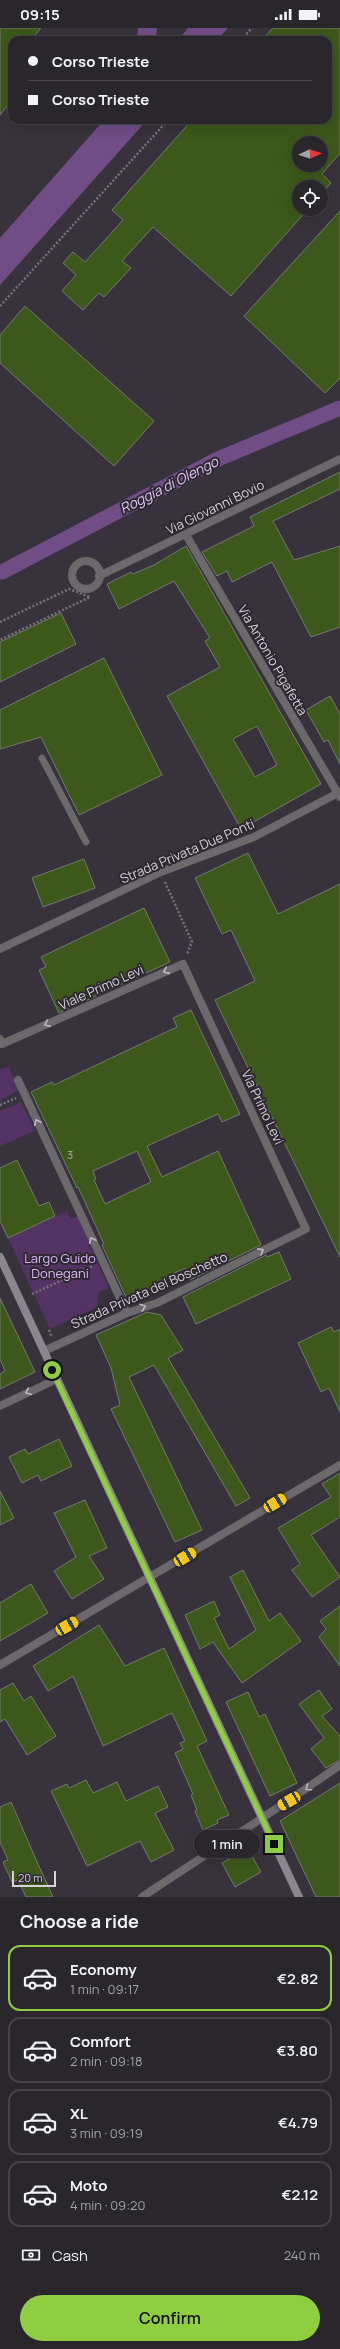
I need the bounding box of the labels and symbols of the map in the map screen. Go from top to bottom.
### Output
north arrow [292,136,328,172]
water label: Roggia di Olengo [116,451,222,518]
street label: Via Giovanni Bovio [163,475,267,539]
street label: Via Antonio Pigafetta [234,602,312,718]
street label: Strada Privata Due Ponti [117,814,257,888]
street label: Viale Primo Levi [56,960,146,1014]
one-way arrow [163,967,170,975]
one-way arrow [44,1019,52,1027]
street label: Via Primo Levi [238,1067,288,1147]
one-way arrow [34,1119,42,1126]
house number: 3 [67,1147,73,1162]
one-way arrow [89,1236,97,1244]
street label: Strada Privata del Boschetto [68,1247,230,1333]
one-way arrow [256,1248,264,1256]
park label: Largo Guido Donegani [24,1249,96,1282]
one-way arrow [140,1303,147,1312]
route start [43,1361,61,1379]
one-way arrow [25,1387,33,1395]
car [262,1492,288,1514]
car [172,1546,198,1568]
car [54,1615,80,1637]
one-way arrow [305,1783,312,1791]
car [276,1790,302,1812]
callout: 1 min [194,1830,260,1858]
route end [265,1835,283,1853]
scale bar [12,1869,56,1888]

